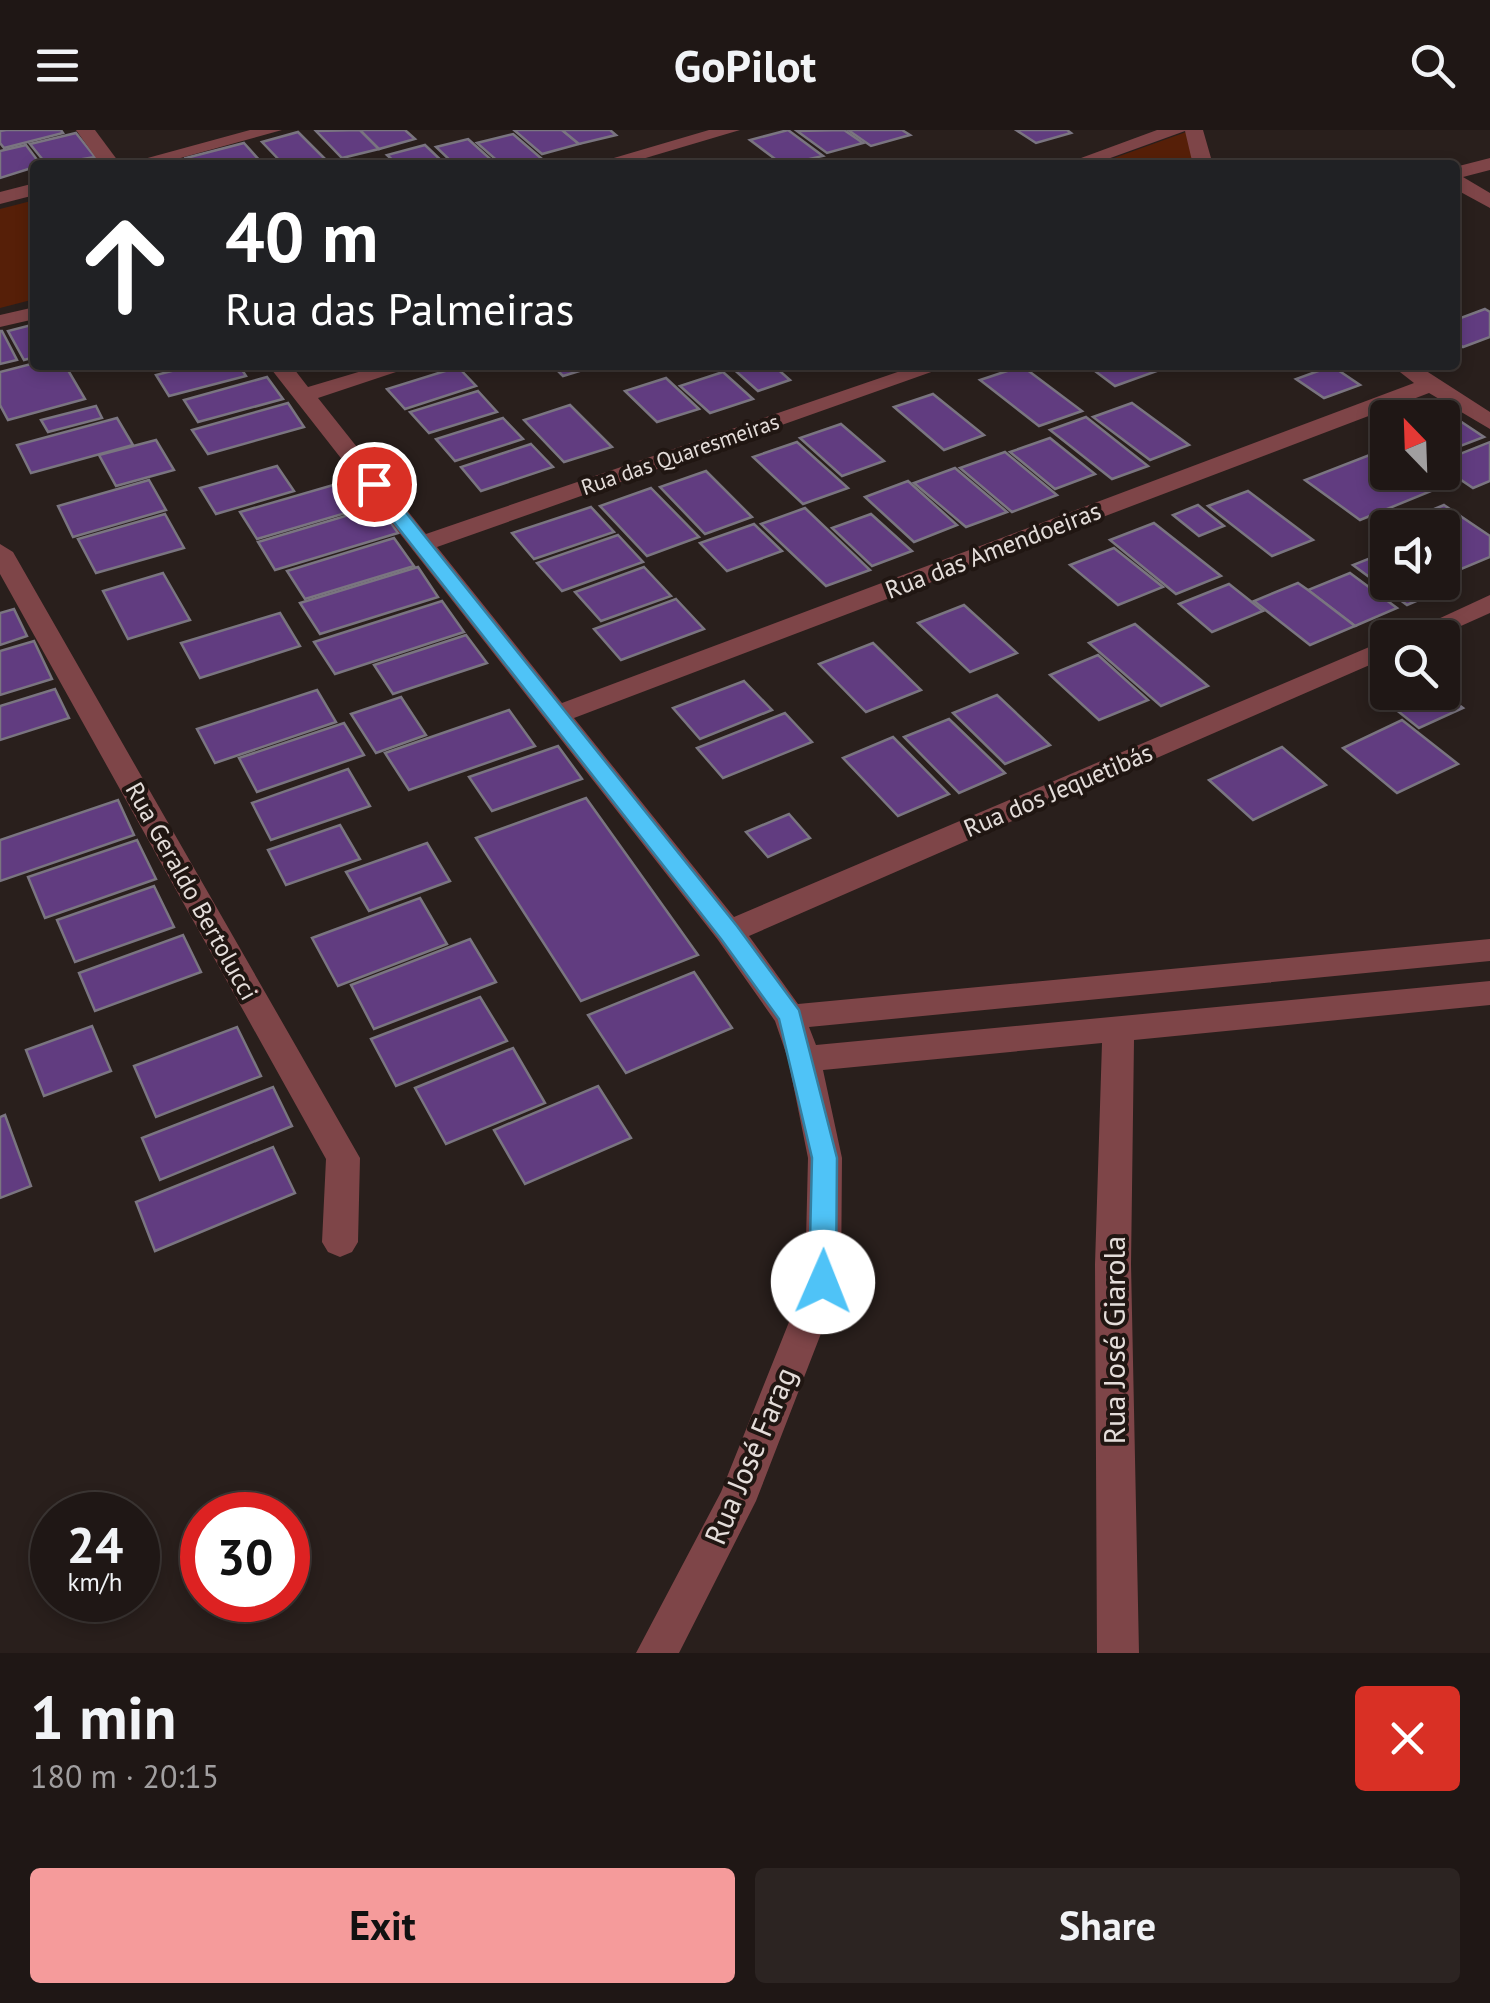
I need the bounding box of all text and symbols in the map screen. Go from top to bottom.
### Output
text: GoPilot [674,36,816,94]
icon: menu [30,38,85,93]
icon: search [1405,38,1460,93]
text: 40 m [225,191,378,281]
icon: ahead [60,200,190,330]
text: Rua das Palmeiras [225,279,574,337]
north arrow [1370,400,1460,490]
map controls [1370,400,1460,710]
street label: Rua das Quaresmeiras [577,407,783,501]
pin [332,442,417,527]
icon: arrive [347,457,402,512]
street label: Rua das Amendoeiras [881,494,1105,606]
button: sound [1370,510,1460,600]
button: search [1370,620,1460,710]
street label: Rua dos Jequetibás [959,736,1157,844]
street label: Rua Geraldo Bertolucci [119,776,265,1006]
position arrow [771,1230,875,1334]
street label: Rua José Giarola [1094,1236,1133,1444]
street label: Rua José Farag [695,1361,804,1550]
speed limit sign: 30 [180,1492,310,1622]
text: 24 [67,1512,123,1577]
text: km/h [68,1566,122,1598]
text: 1 min [30,1678,176,1756]
button: close [1355,1686,1460,1791]
text: 180 m · 20:15 [30,1755,219,1797]
button: Exit [30,1868,735,1983]
button: Share [755,1868,1460,1983]

